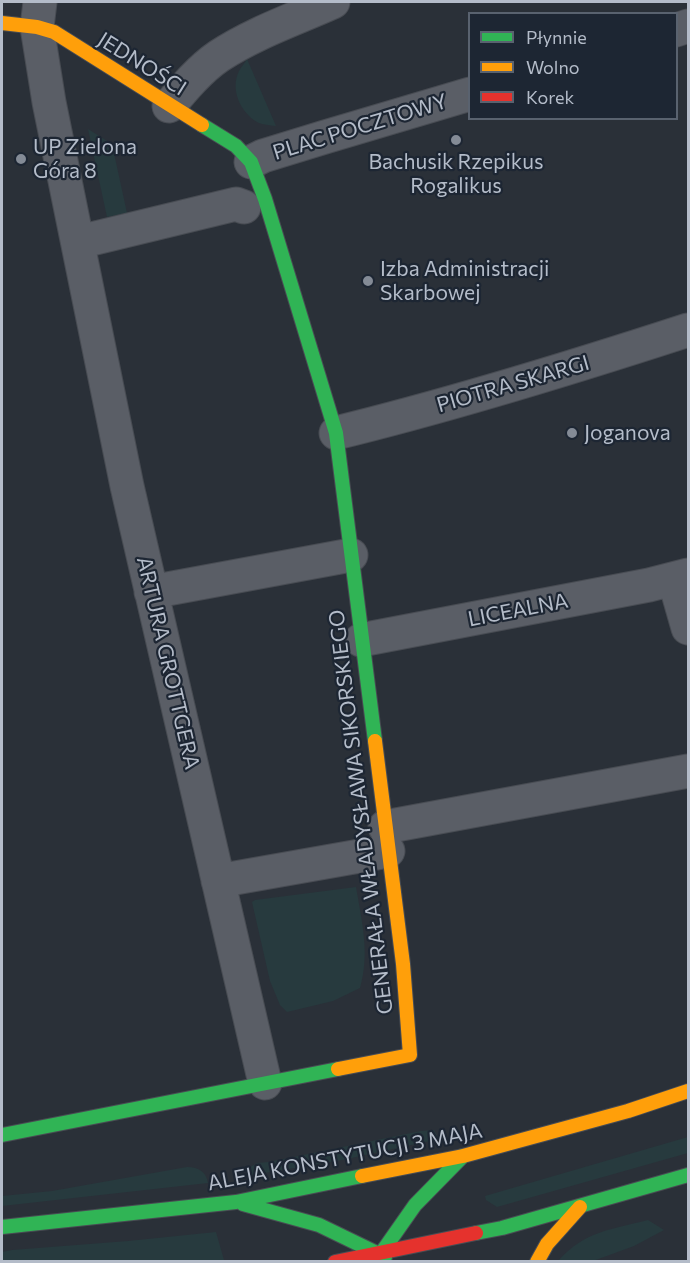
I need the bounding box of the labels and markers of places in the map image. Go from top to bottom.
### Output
marker: Bachusik Rzepikus Rogalikus [449,133,463,147]
place label: UP Zielona Góra 8 [33,134,137,184]
place label: Bachusik Rzepikus Rogalikus [368,149,544,199]
marker: UP Zielona Góra 8 [14,152,28,166]
place label: Izba Administracji Skarbowej [380,256,549,306]
marker: Izba Administracji Skarbowej [361,274,375,288]
place label: Joganova [584,420,671,446]
marker: Joganova [565,426,579,440]

